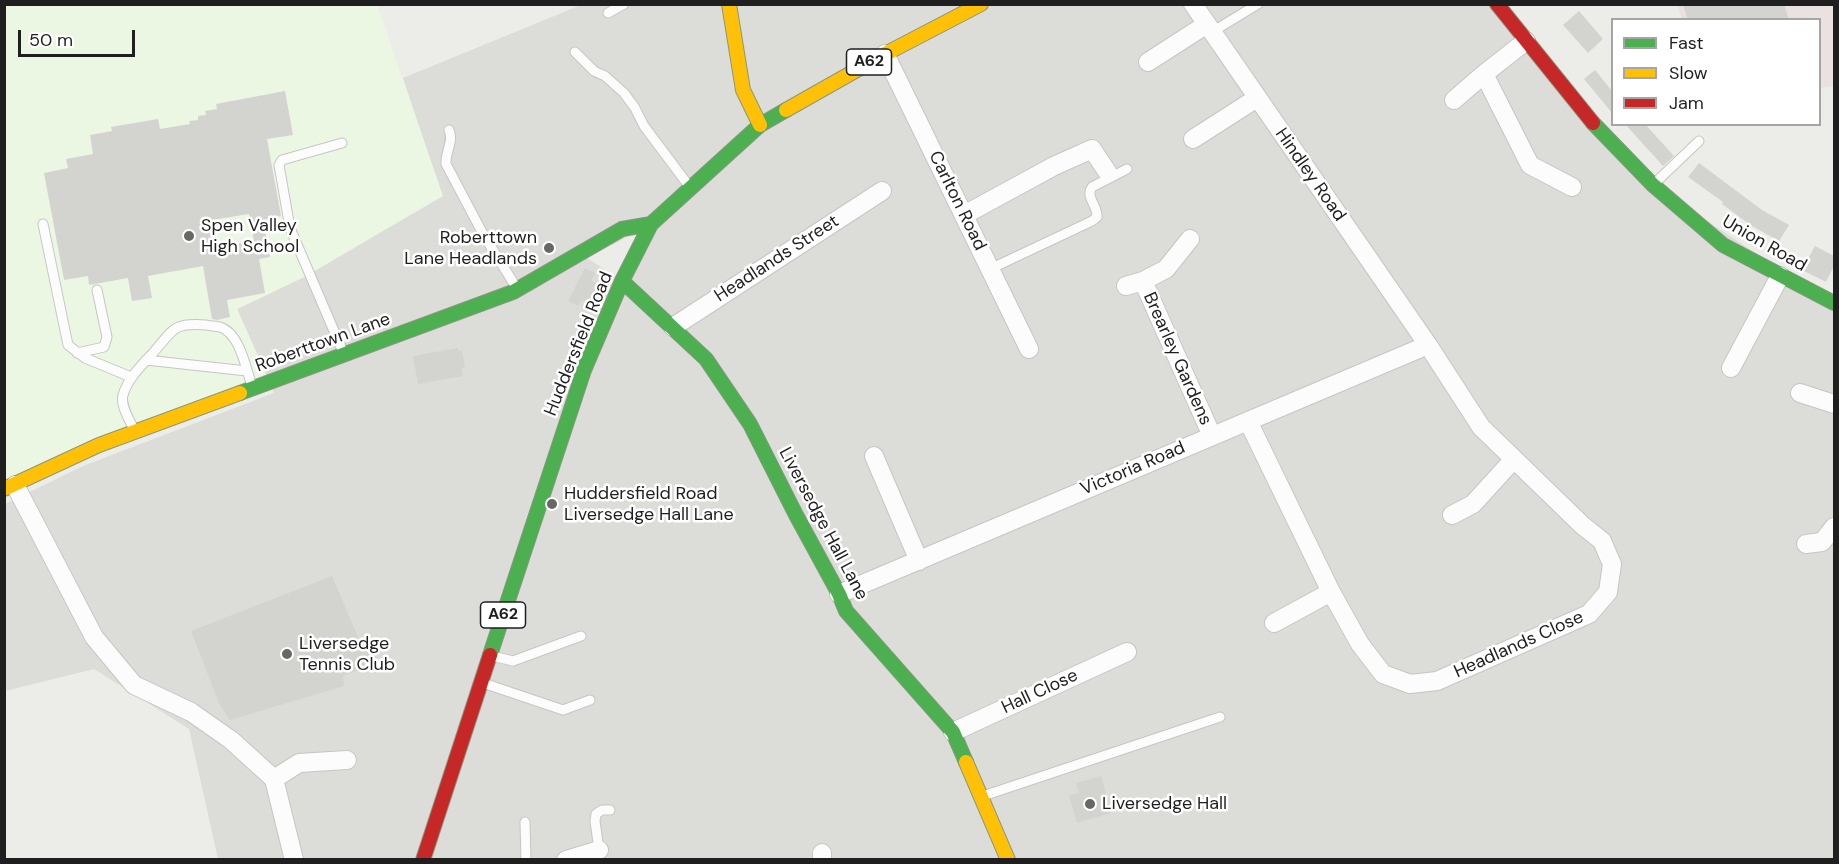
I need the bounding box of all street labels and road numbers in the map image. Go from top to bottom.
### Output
road number: A62 [846,49,892,75]
street label: Hindley Road [1270,124,1350,226]
street label: Carlton Road [924,148,990,254]
street label: Headlands Street [711,211,843,307]
street label: Union Road [1718,211,1810,277]
street label: Huddersfield Road [540,269,618,419]
street label: Brearley Gardens [1138,289,1216,429]
street label: Roberttown Lane [253,309,393,377]
street label: Victoria Road [1078,437,1188,501]
street label: Liversedge Hall Lane [774,444,872,604]
road number: A62 [480,602,526,628]
street label: Headlands Close [1451,607,1587,683]
street label: Hall Close [998,665,1082,719]

